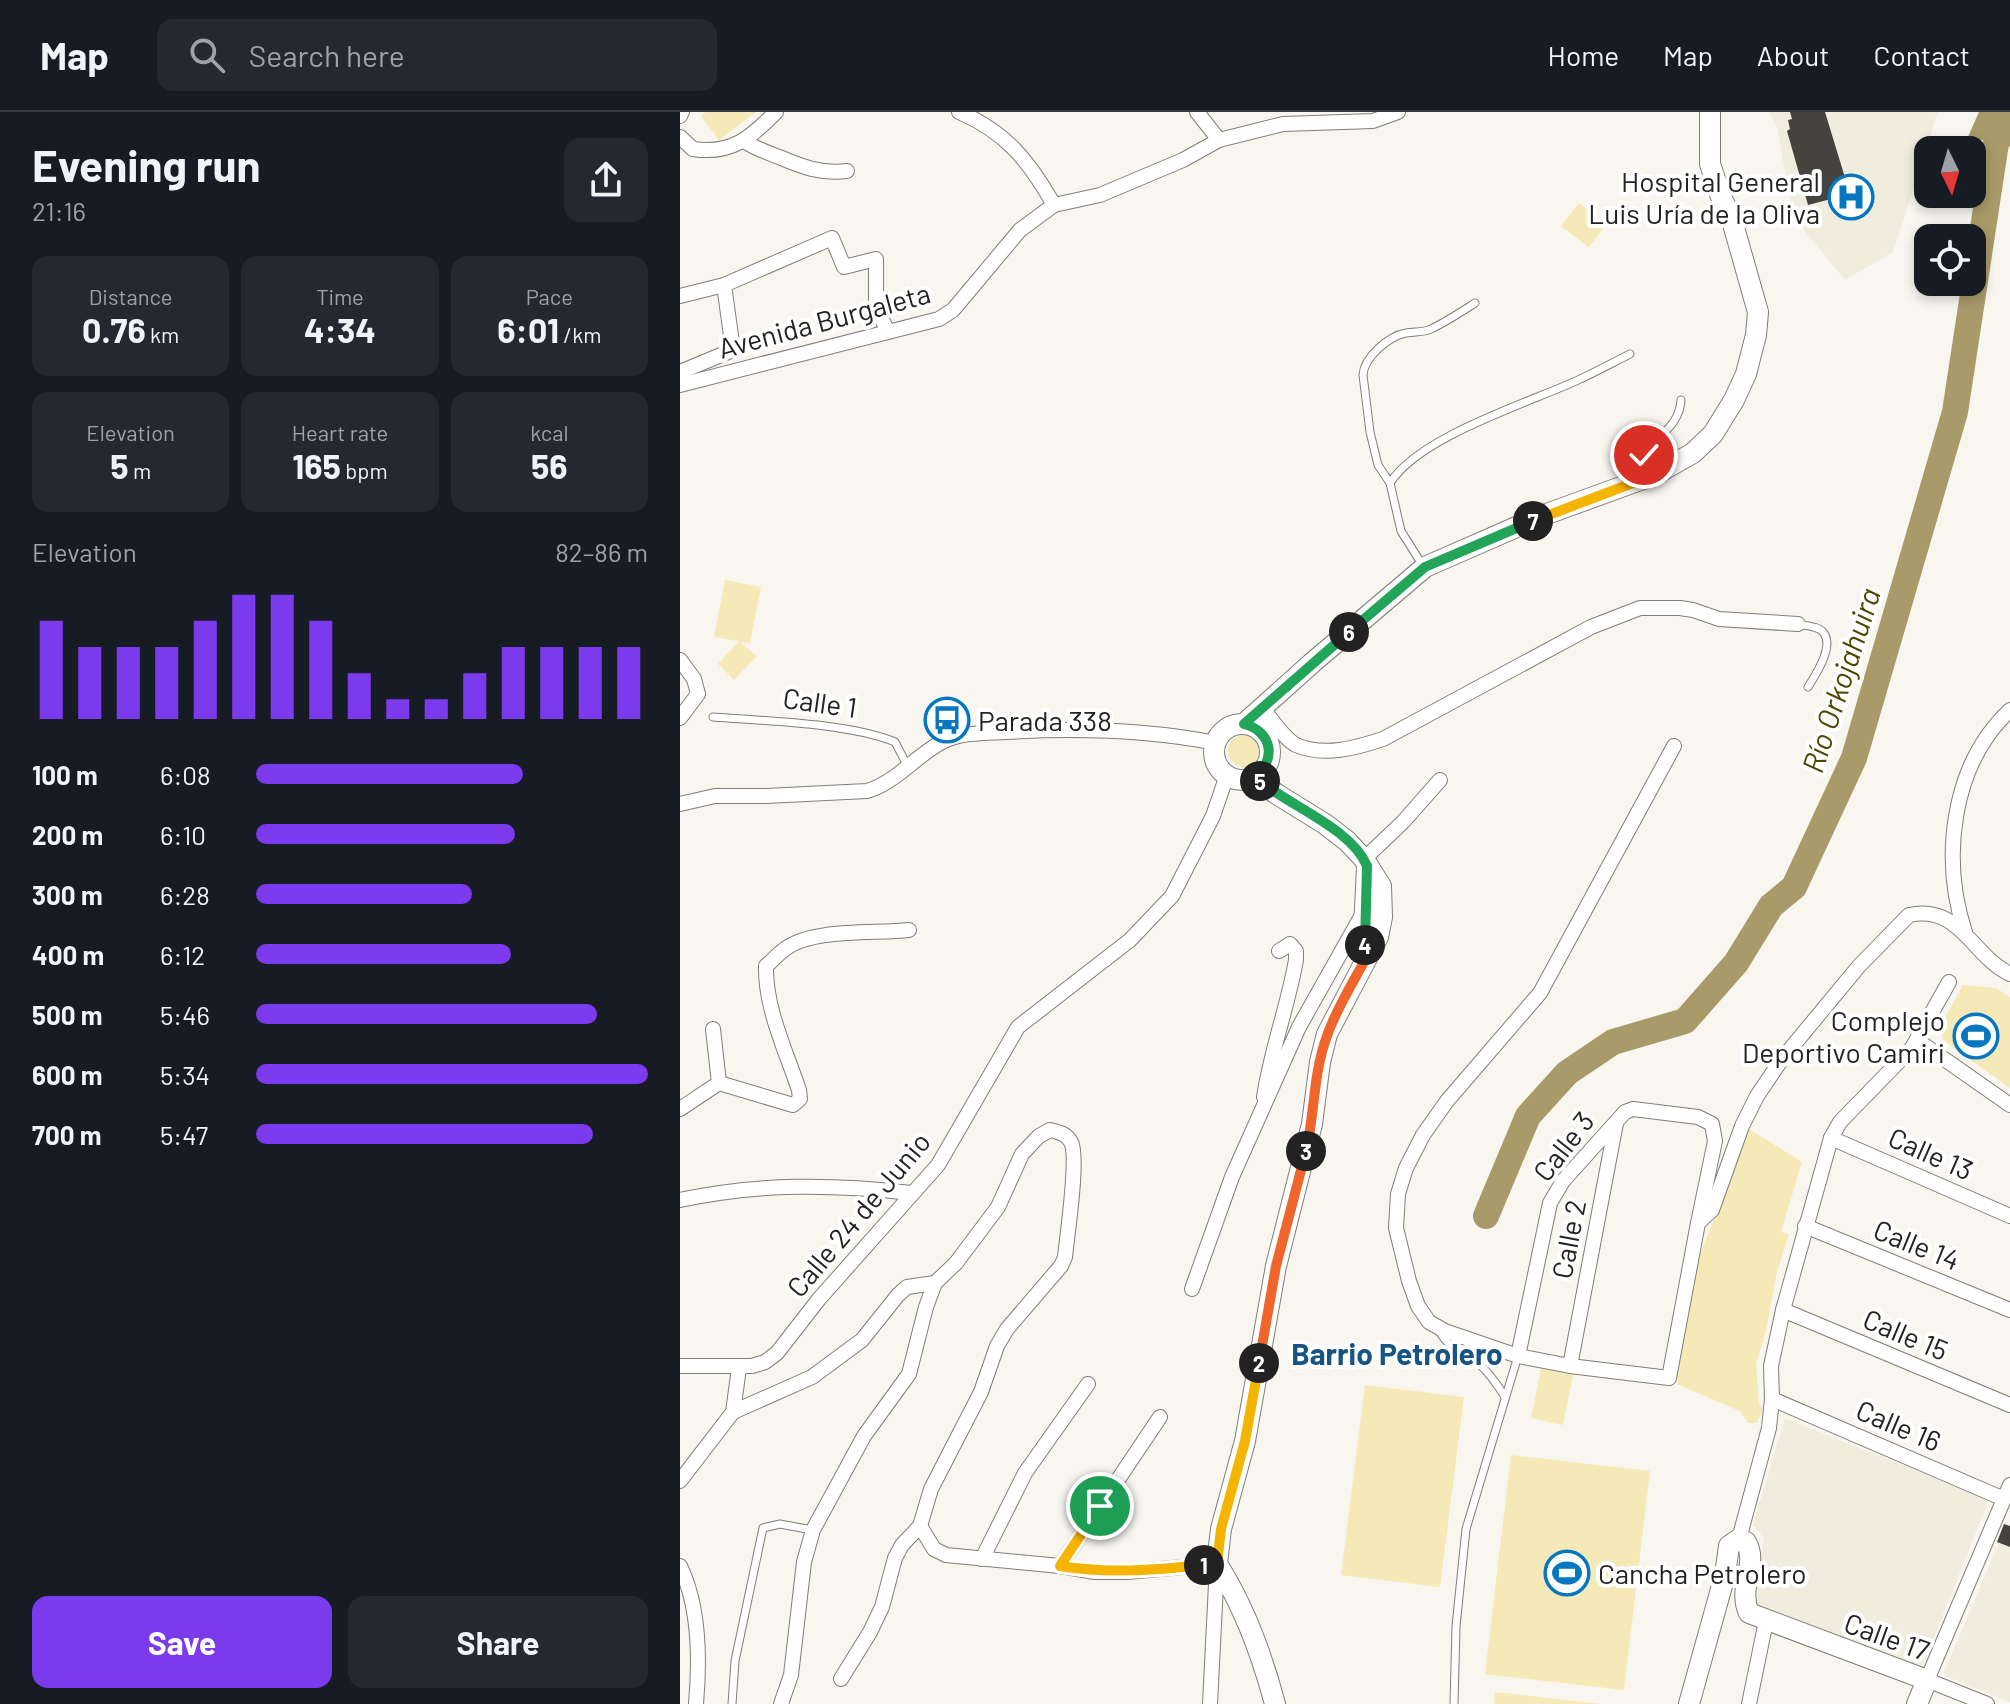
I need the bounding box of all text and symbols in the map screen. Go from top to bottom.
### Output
search box [157,19,717,91]
text: Map [40,32,109,78]
icon: search [185,33,229,77]
text: Search here [249,37,405,73]
text: Home [1548,38,1619,72]
text: Map [1663,38,1713,72]
text: About [1757,38,1829,72]
text: Contact [1873,38,1970,72]
north arrow [1914,136,1986,208]
map controls [1914,136,1986,296]
text: Evening run [32,138,261,191]
button: share [564,138,648,222]
place label: Hospital General Luis Uría de la Oliva [1588,164,1820,230]
hospital icon: Hospital General Luis Uría de la Oliva [1827,173,1875,221]
text: 21:16 [32,195,86,226]
button: locate [1914,224,1986,296]
street label: Avenida Burgaleta [714,275,934,365]
text: Distance [89,283,173,309]
text: Time [316,283,364,309]
text: Pace [526,283,573,309]
text: 0.76 [82,309,146,350]
text: 4:34 [304,309,376,350]
text: 6:01 [497,309,559,350]
text: km [146,321,179,347]
text: /km [559,321,601,347]
text: Elevation [86,419,175,445]
text: Heart rate [292,419,388,445]
text: kcal [530,419,569,445]
pin [1610,421,1678,489]
icon: check [1622,433,1666,477]
text: 5 [110,445,129,486]
text: 165 [292,445,341,486]
text: 56 [531,445,568,486]
text: m [129,457,151,483]
text: bpm [341,457,388,483]
pin: 7 [1513,501,1553,541]
text: 7 [1528,508,1538,534]
text: Elevation [32,536,137,567]
text: 82–86 m [555,536,648,567]
water label: Río Orkojahuira [1793,583,1887,777]
pin: 6 [1329,612,1369,652]
text: 6 [1343,619,1355,645]
street label: Calle 1 [781,680,859,724]
bus stop icon: Parada 338 [923,696,971,744]
place label: Parada 338 [978,703,1112,737]
text: 100 m [32,759,98,790]
text: 6:08 [160,759,210,790]
pin: 5 [1240,761,1280,801]
text: 5 [1254,768,1266,794]
text: 200 m [32,819,103,850]
text: 6:10 [160,819,206,850]
text: 300 m [32,879,103,910]
text: 6:28 [160,879,210,910]
pin: 4 [1345,925,1385,965]
text: 4 [1358,932,1372,958]
text: 400 m [32,939,104,970]
text: 6:12 [160,939,205,970]
text: 500 m [32,999,103,1030]
text: 5:46 [160,999,210,1030]
place label: Complejo Deportivo Camiri [1742,1003,1945,1069]
sports icon: Complejo Deportivo Camiri [1952,1012,2000,1060]
text: 600 m [32,1059,103,1090]
text: 5:34 [160,1059,210,1090]
street label: Calle 3 [1525,1104,1601,1188]
text: 700 m [32,1119,101,1150]
text: 5:47 [160,1119,208,1150]
street label: Calle 13 [1884,1119,1978,1187]
street label: Calle 24 de Junio [779,1125,937,1303]
pin: 3 [1286,1131,1326,1171]
text: 3 [1300,1138,1312,1164]
street label: Calle 2 [1544,1197,1592,1281]
street label: Calle 14 [1869,1211,1965,1277]
street label: Calle 15 [1859,1301,1953,1367]
district label: Barrio Petrolero [1291,1335,1503,1371]
pin: 2 [1239,1343,1279,1383]
text: 2 [1253,1350,1265,1376]
street label: Calle 16 [1852,1392,1946,1458]
pin [1066,1472,1134,1540]
icon: arrive [1078,1484,1122,1528]
pin: 1 [1184,1545,1224,1585]
sports icon: Cancha Petrolero [1543,1549,1591,1597]
text: 1 [1200,1552,1208,1578]
place label: Cancha Petrolero [1598,1556,1807,1590]
button: Save [32,1596,332,1688]
button: Share [348,1596,648,1688]
street label: Calle 17 [1840,1605,1934,1667]

